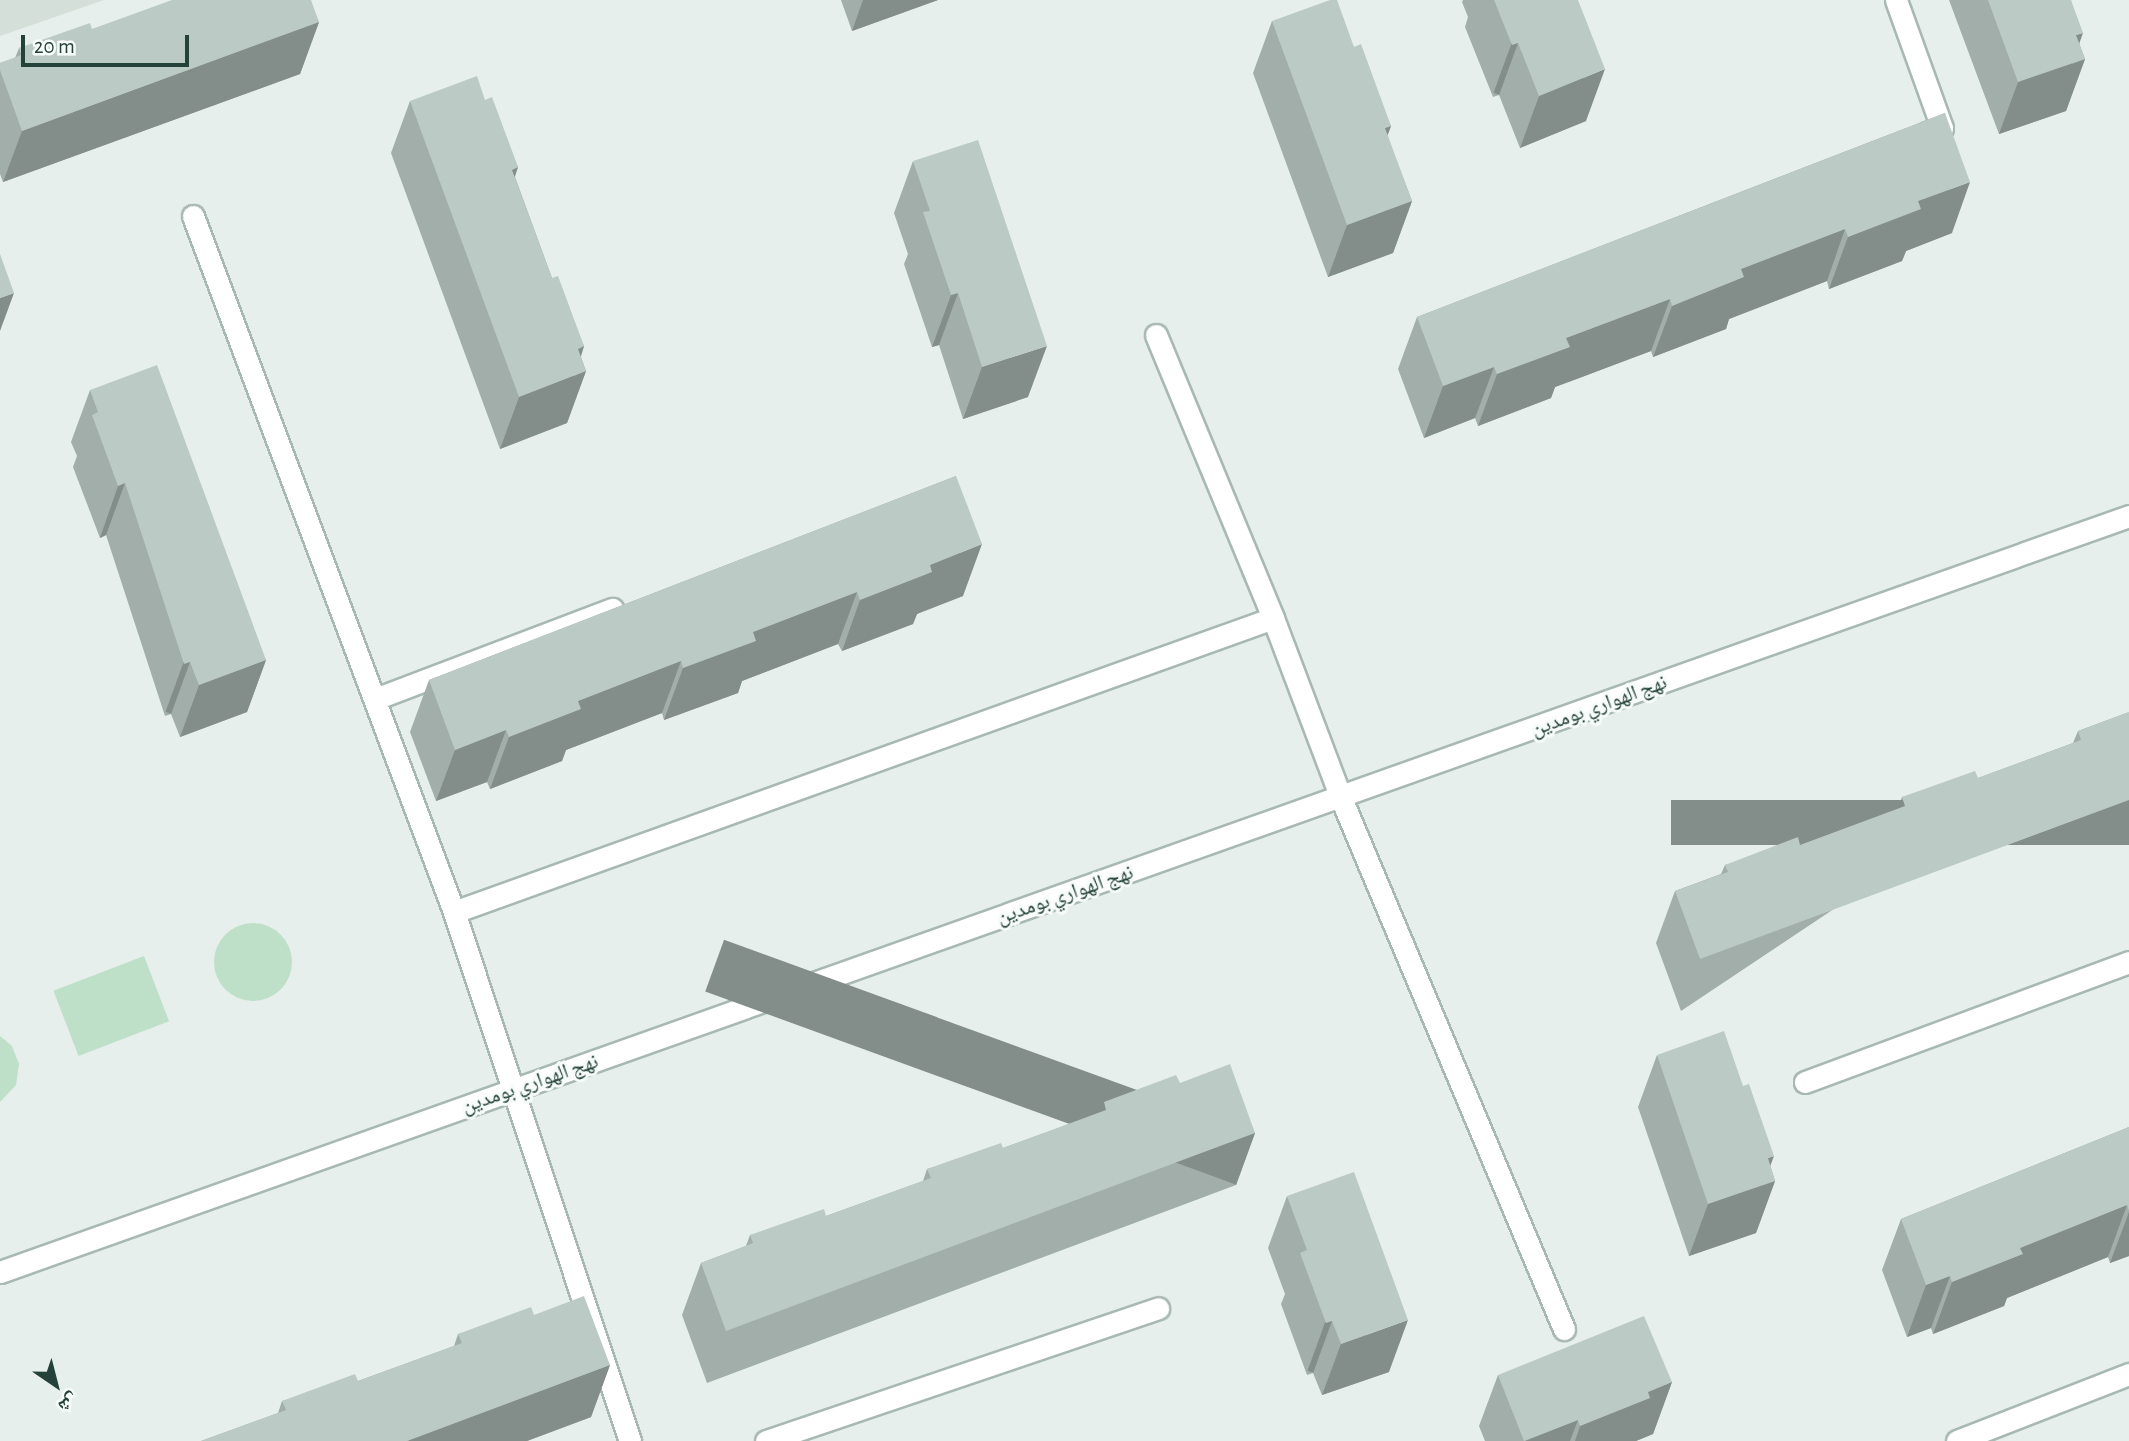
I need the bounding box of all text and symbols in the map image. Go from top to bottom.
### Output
scale bar [24,21,192,65]
text: 20 m [34,36,75,57]
street label: نهج الهواري بومدين [1528,670,1670,742]
street label: نهج الهواري بومدين [993,860,1137,930]
street label: نهج الهواري بومدين [458,1049,602,1119]
north arrow [21,1350,91,1420]
text: ش [55,1389,82,1416]

